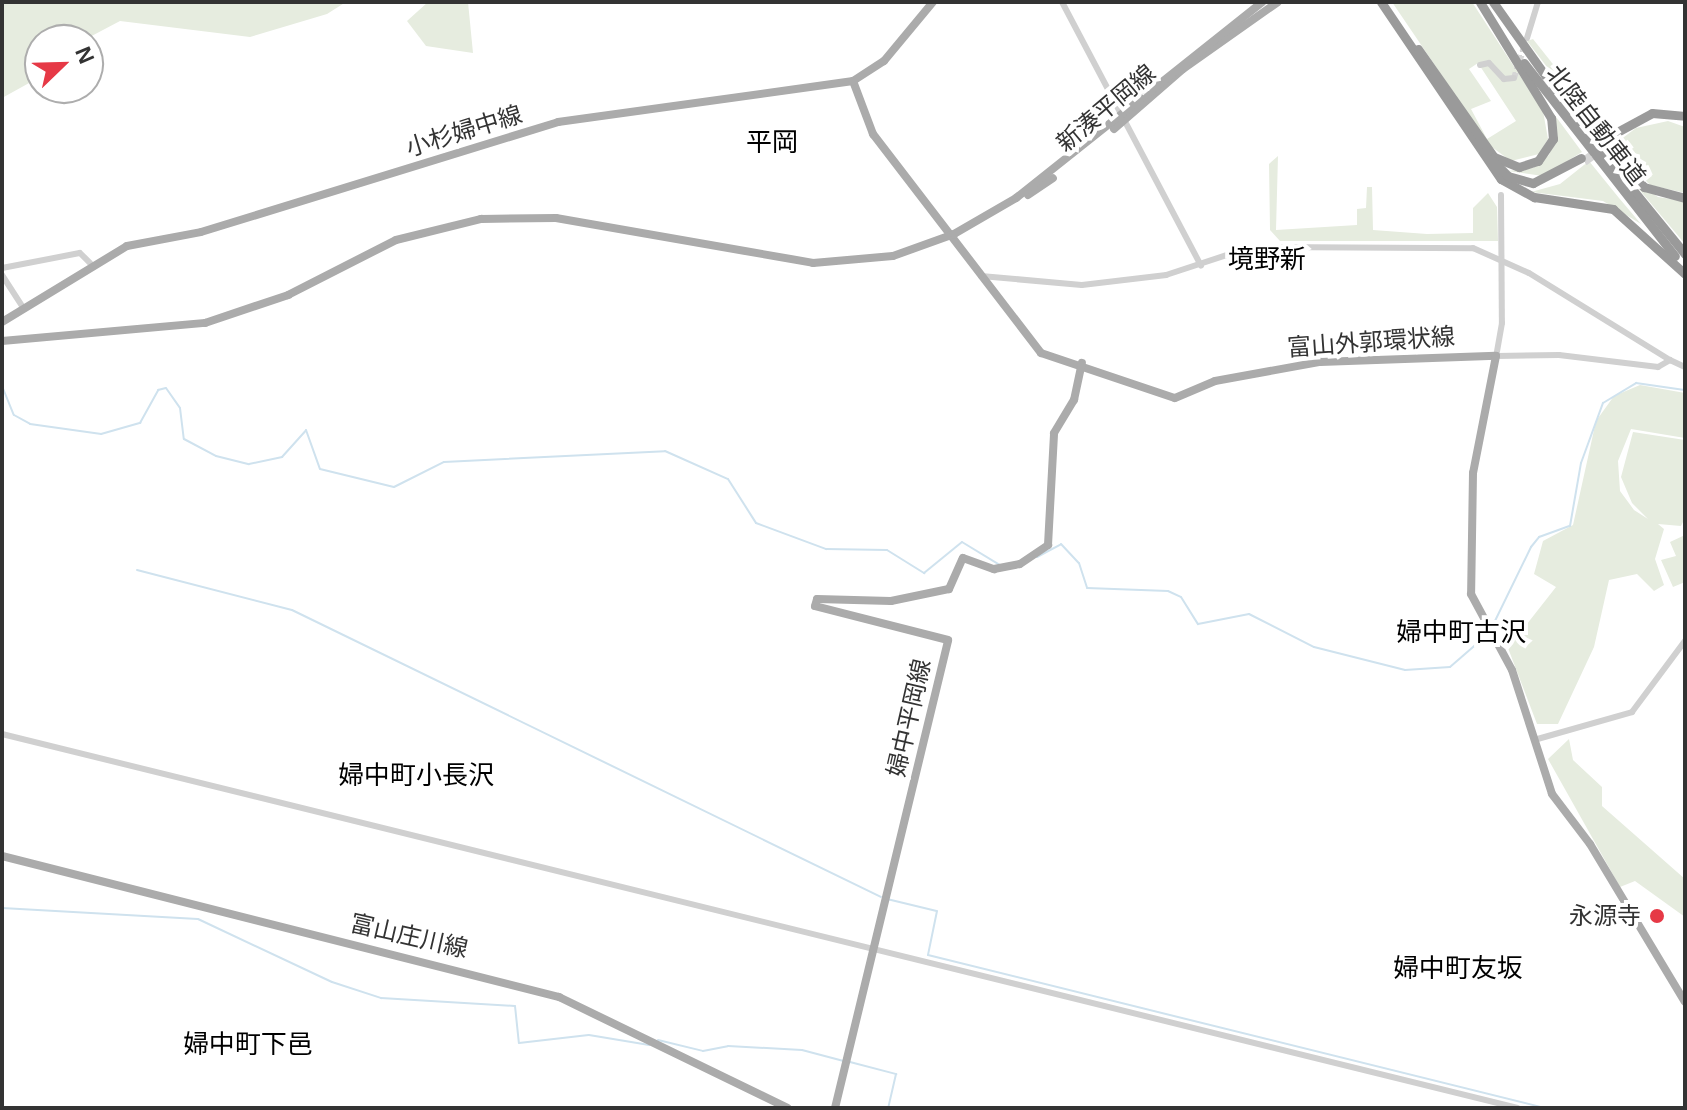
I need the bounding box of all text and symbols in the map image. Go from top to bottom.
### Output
north arrow [24,24,104,104]
text: N [70,43,99,67]
street label: 新湊平岡線 [1051,58,1161,158]
street label: 北陸自動車道 [1540,59,1652,191]
street label: 小杉婦中線 [402,100,526,162]
district label: 平岡 [746,127,798,159]
district label: 境野新 [1228,244,1306,276]
street label: 富山外郭環状線 [1286,322,1456,362]
district label: 婦中町古沢 [1396,617,1526,649]
street label: 婦中平岡線 [881,656,937,780]
district label: 婦中町小長沢 [338,760,494,792]
place label: 永源寺 [1569,902,1641,930]
marker: 永源寺 [1648,907,1666,925]
street label: 富山庄川線 [347,908,471,964]
district label: 婦中町友坂 [1393,953,1523,985]
district label: 婦中町下邑 [183,1029,313,1061]

